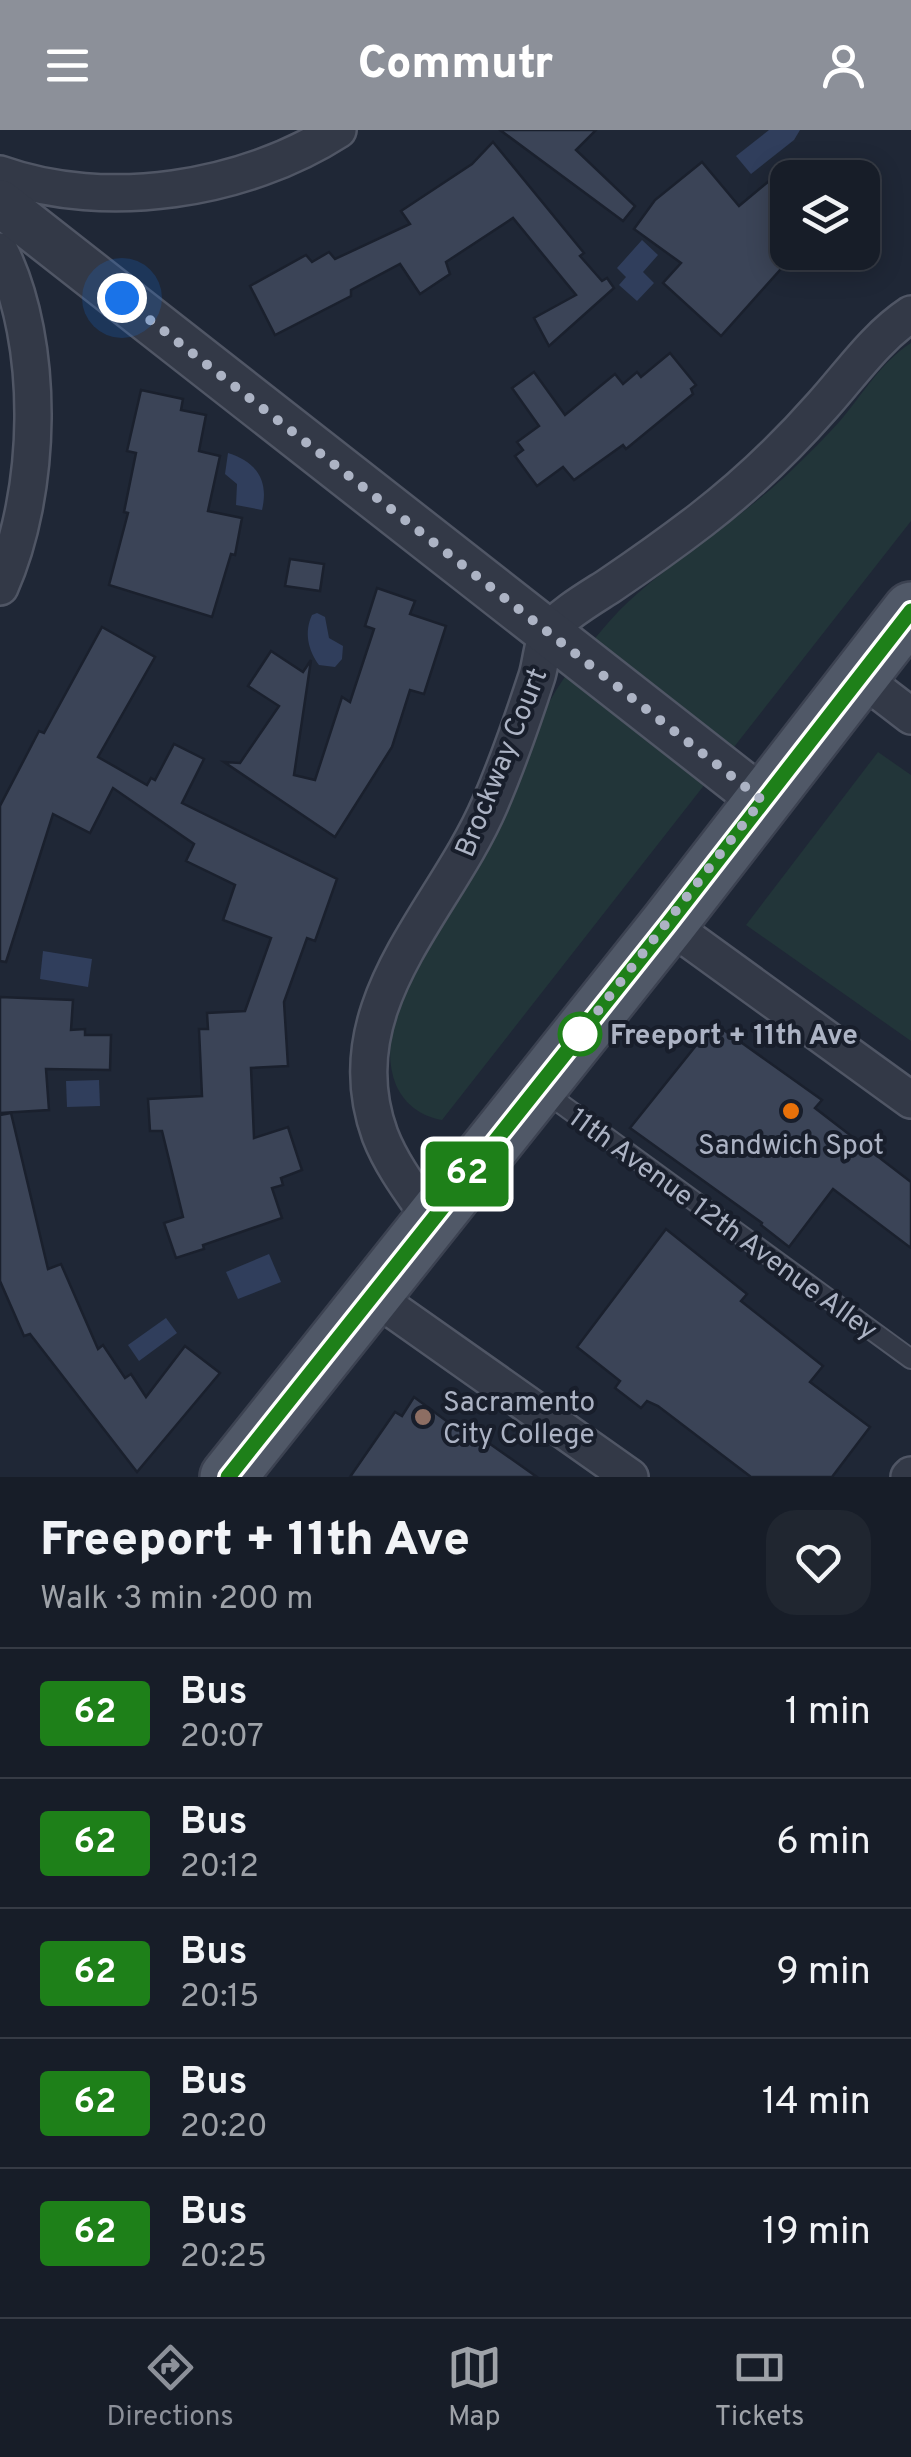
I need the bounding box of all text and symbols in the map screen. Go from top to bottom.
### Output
text: Commutr [358,37,553,94]
icon: menu [40,38,95,93]
icon: person [816,38,871,93]
map controls [770,160,880,270]
button: layers [770,160,880,270]
your location [97,273,147,323]
street label: Brockway Court [449,663,557,863]
marker: Freeport + 11th Ave [559,1013,601,1055]
place label: Freeport + 11th Ave [610,1019,858,1055]
marker: Sandwich Spot [780,1100,802,1122]
street label: 11th Avenue 12th Avenue Alley [561,1101,884,1350]
place label: Sandwich Spot [698,1129,884,1165]
line badge: 62 [422,1142,512,1206]
text: 62 [446,1152,488,1196]
place label: Sacramento City College [443,1386,595,1454]
marker: Sacramento City College [412,1406,434,1428]
button: heart [766,1510,871,1615]
text: Freeport + 11th Ave [40,1512,470,1572]
text: Walk · 3 min · 200 m [40,1580,313,1620]
text: Bus [180,1669,247,1718]
text: 1 min [785,1689,871,1738]
text: 62 [74,1691,116,1735]
text: 20:07 [180,1718,264,1758]
text: Bus [180,1799,247,1848]
text: 6 min [776,1819,871,1868]
text: 62 [74,1821,116,1865]
text: 20:12 [180,1848,259,1888]
text: Bus [180,1929,247,1978]
text: 9 min [776,1949,871,1998]
text: 62 [74,1951,116,1995]
text: 20:15 [180,1978,259,2018]
text: Bus [180,2059,247,2108]
text: 14 min [762,2079,871,2128]
text: 62 [74,2081,116,2125]
text: 20:20 [180,2108,267,2148]
text: Bus [180,2189,247,2238]
text: 19 min [762,2209,871,2258]
text: 62 [74,2211,116,2255]
text: 20:25 [180,2238,267,2278]
tab: Directions [107,2340,234,2436]
tab: Map [447,2340,502,2436]
tab: Tickets [715,2340,804,2436]

